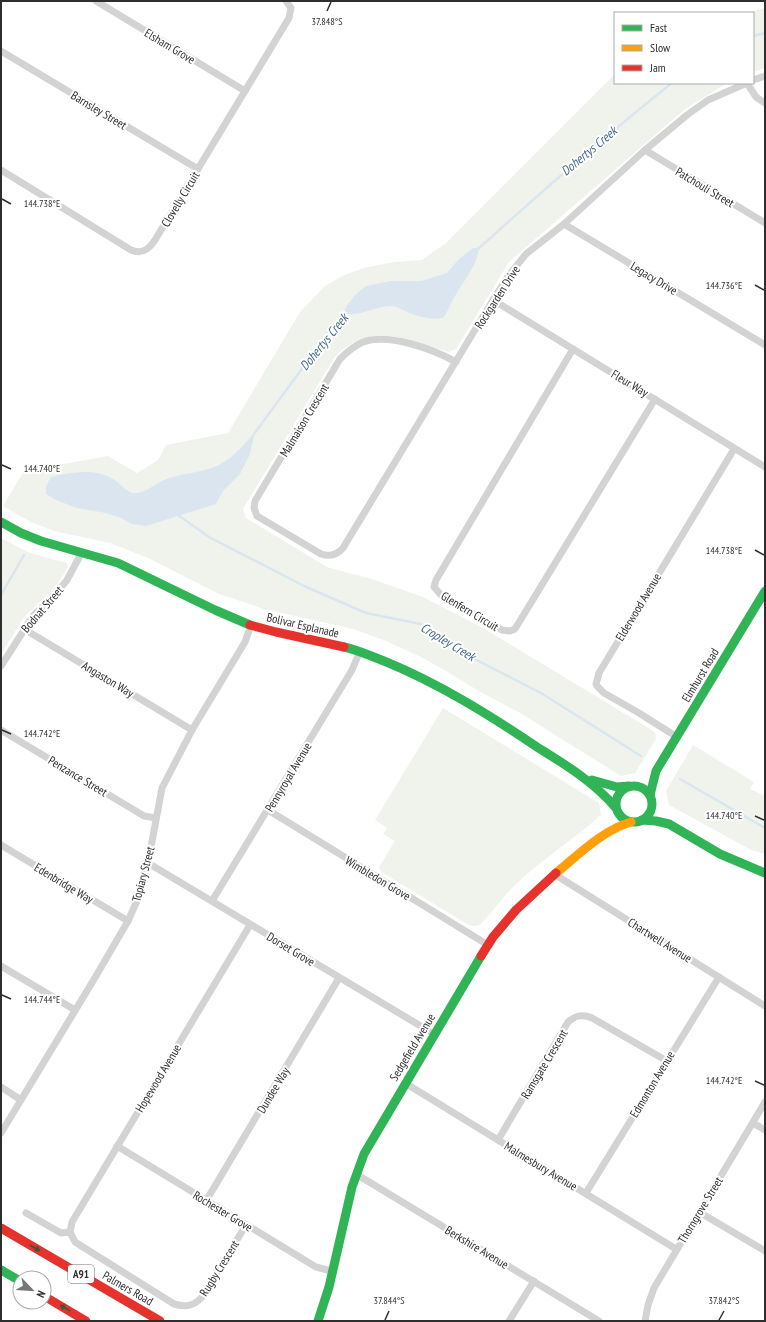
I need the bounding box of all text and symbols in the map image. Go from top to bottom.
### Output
legend [614,12,754,84]
text: 37.848°S [311,15,343,28]
text: Fast [650,20,668,35]
street label: Elsham Grove [142,25,198,67]
text: Slow [650,40,671,55]
text: Jam [649,60,666,75]
street label: Barnsley Street [68,88,130,133]
water label: Dohertys Creek [558,121,622,179]
street label: Patchouli Street [673,164,738,211]
street label: Clovelly Circuit [158,168,203,229]
text: 144.738°E [24,197,60,210]
street label: Legacy Drive [628,258,680,298]
street label: Rockgarden Drive [471,263,523,331]
text: 144.736°E [706,279,742,292]
water label: Dohertys Creek [296,309,353,374]
street label: Fleur Way [609,366,652,400]
street label: Malmaison Crescent [276,380,332,459]
text: 144.740°E [24,462,60,475]
text: 144.738°E [706,544,742,557]
street label: Elderwood Avenue [612,570,664,644]
street label: Bodnat Street [18,582,67,635]
street label: Glenfern Circuit [438,588,502,634]
street label: Bolivar Esplanade [265,609,341,641]
water label: Cropley Creek [417,619,480,666]
street label: Elmhurst Road [678,645,722,705]
street label: Angaston Way [79,658,137,701]
text: 144.742°E [24,727,60,740]
street label: Pennyroyal Avenue [261,740,315,814]
street label: Penzance Street [46,753,111,800]
text: 144.740°E [706,809,742,822]
street label: Topiary Street [128,844,158,903]
street label: Wimbledon Grove [343,853,413,903]
street label: Edenbridge Way [32,859,97,907]
street label: Chartwell Avenue [625,914,695,966]
street label: Dorset Grove [264,929,318,969]
text: 144.744°E [24,993,60,1006]
street label: Sedgefield Avenue [386,1010,438,1084]
street label: Ramsgate Crescent [517,1026,571,1101]
street label: Hopewood Avenue [132,1041,184,1115]
street label: Edmonton Avenue [626,1048,678,1120]
street label: Dundee Way [253,1064,293,1116]
text: 144.742°E [706,1074,742,1087]
street label: Malmesbury Avenue [502,1138,580,1194]
street label: Thorngrove Street [674,1173,726,1246]
street label: Rochester Grove [190,1187,256,1235]
street label: Berkshire Avenue [443,1222,511,1272]
street label: Rugby Crescent [196,1237,242,1299]
one-way arrow [29,1244,41,1251]
road number: A91 [68,1265,94,1283]
street label: Palmers Road [100,1268,156,1308]
north arrow [12,1270,52,1310]
text: N [33,1289,49,1300]
text: 37.844°S [373,1294,405,1307]
text: 37.842°S [708,1294,740,1307]
one-way arrow [59,1305,71,1312]

